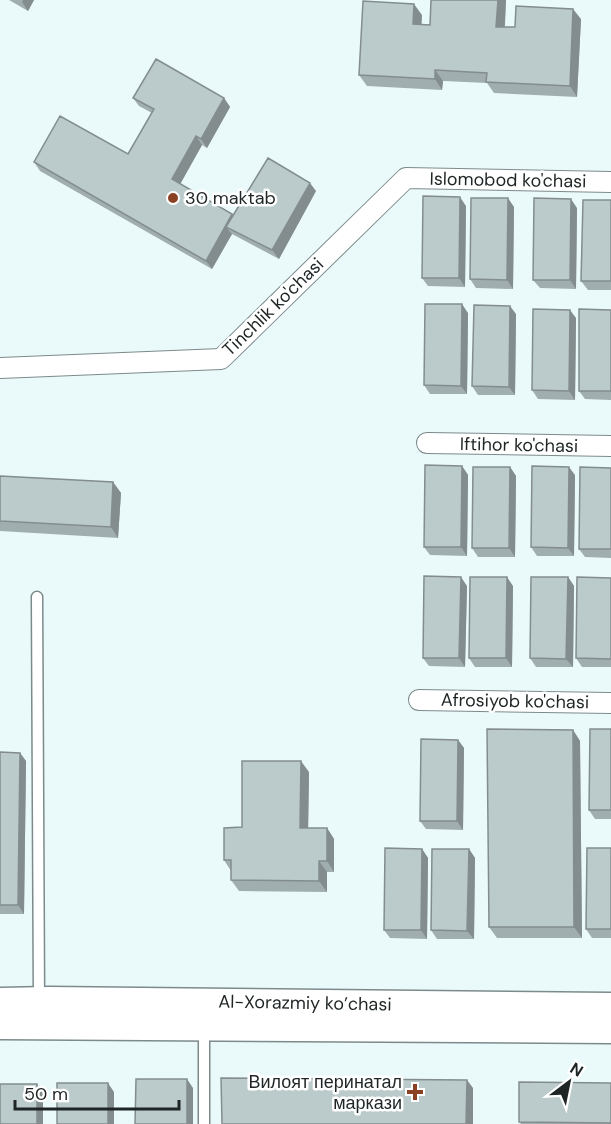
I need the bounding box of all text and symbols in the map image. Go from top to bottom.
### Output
street label: Islomobod ko'chasi [429,167,587,193]
place label: 30 maktab [185,186,276,210]
marker: 30 maktab [166,191,180,205]
street label: Tinchlik ko'chasi [217,253,329,361]
street label: Iftihor ko'chasi [460,432,578,458]
street label: Afrosiyob ko'chasi [441,688,589,714]
street label: Al-Xorazmiy ko’chasi [218,989,392,1017]
north arrow [539,1052,599,1112]
text: N [566,1058,587,1082]
place label: Вилоят перинатал маркази [249,1070,402,1115]
scale bar [15,1073,178,1111]
text: 50 m [24,1082,68,1106]
marker: Вилоят перинатал маркази [406,1083,424,1101]

